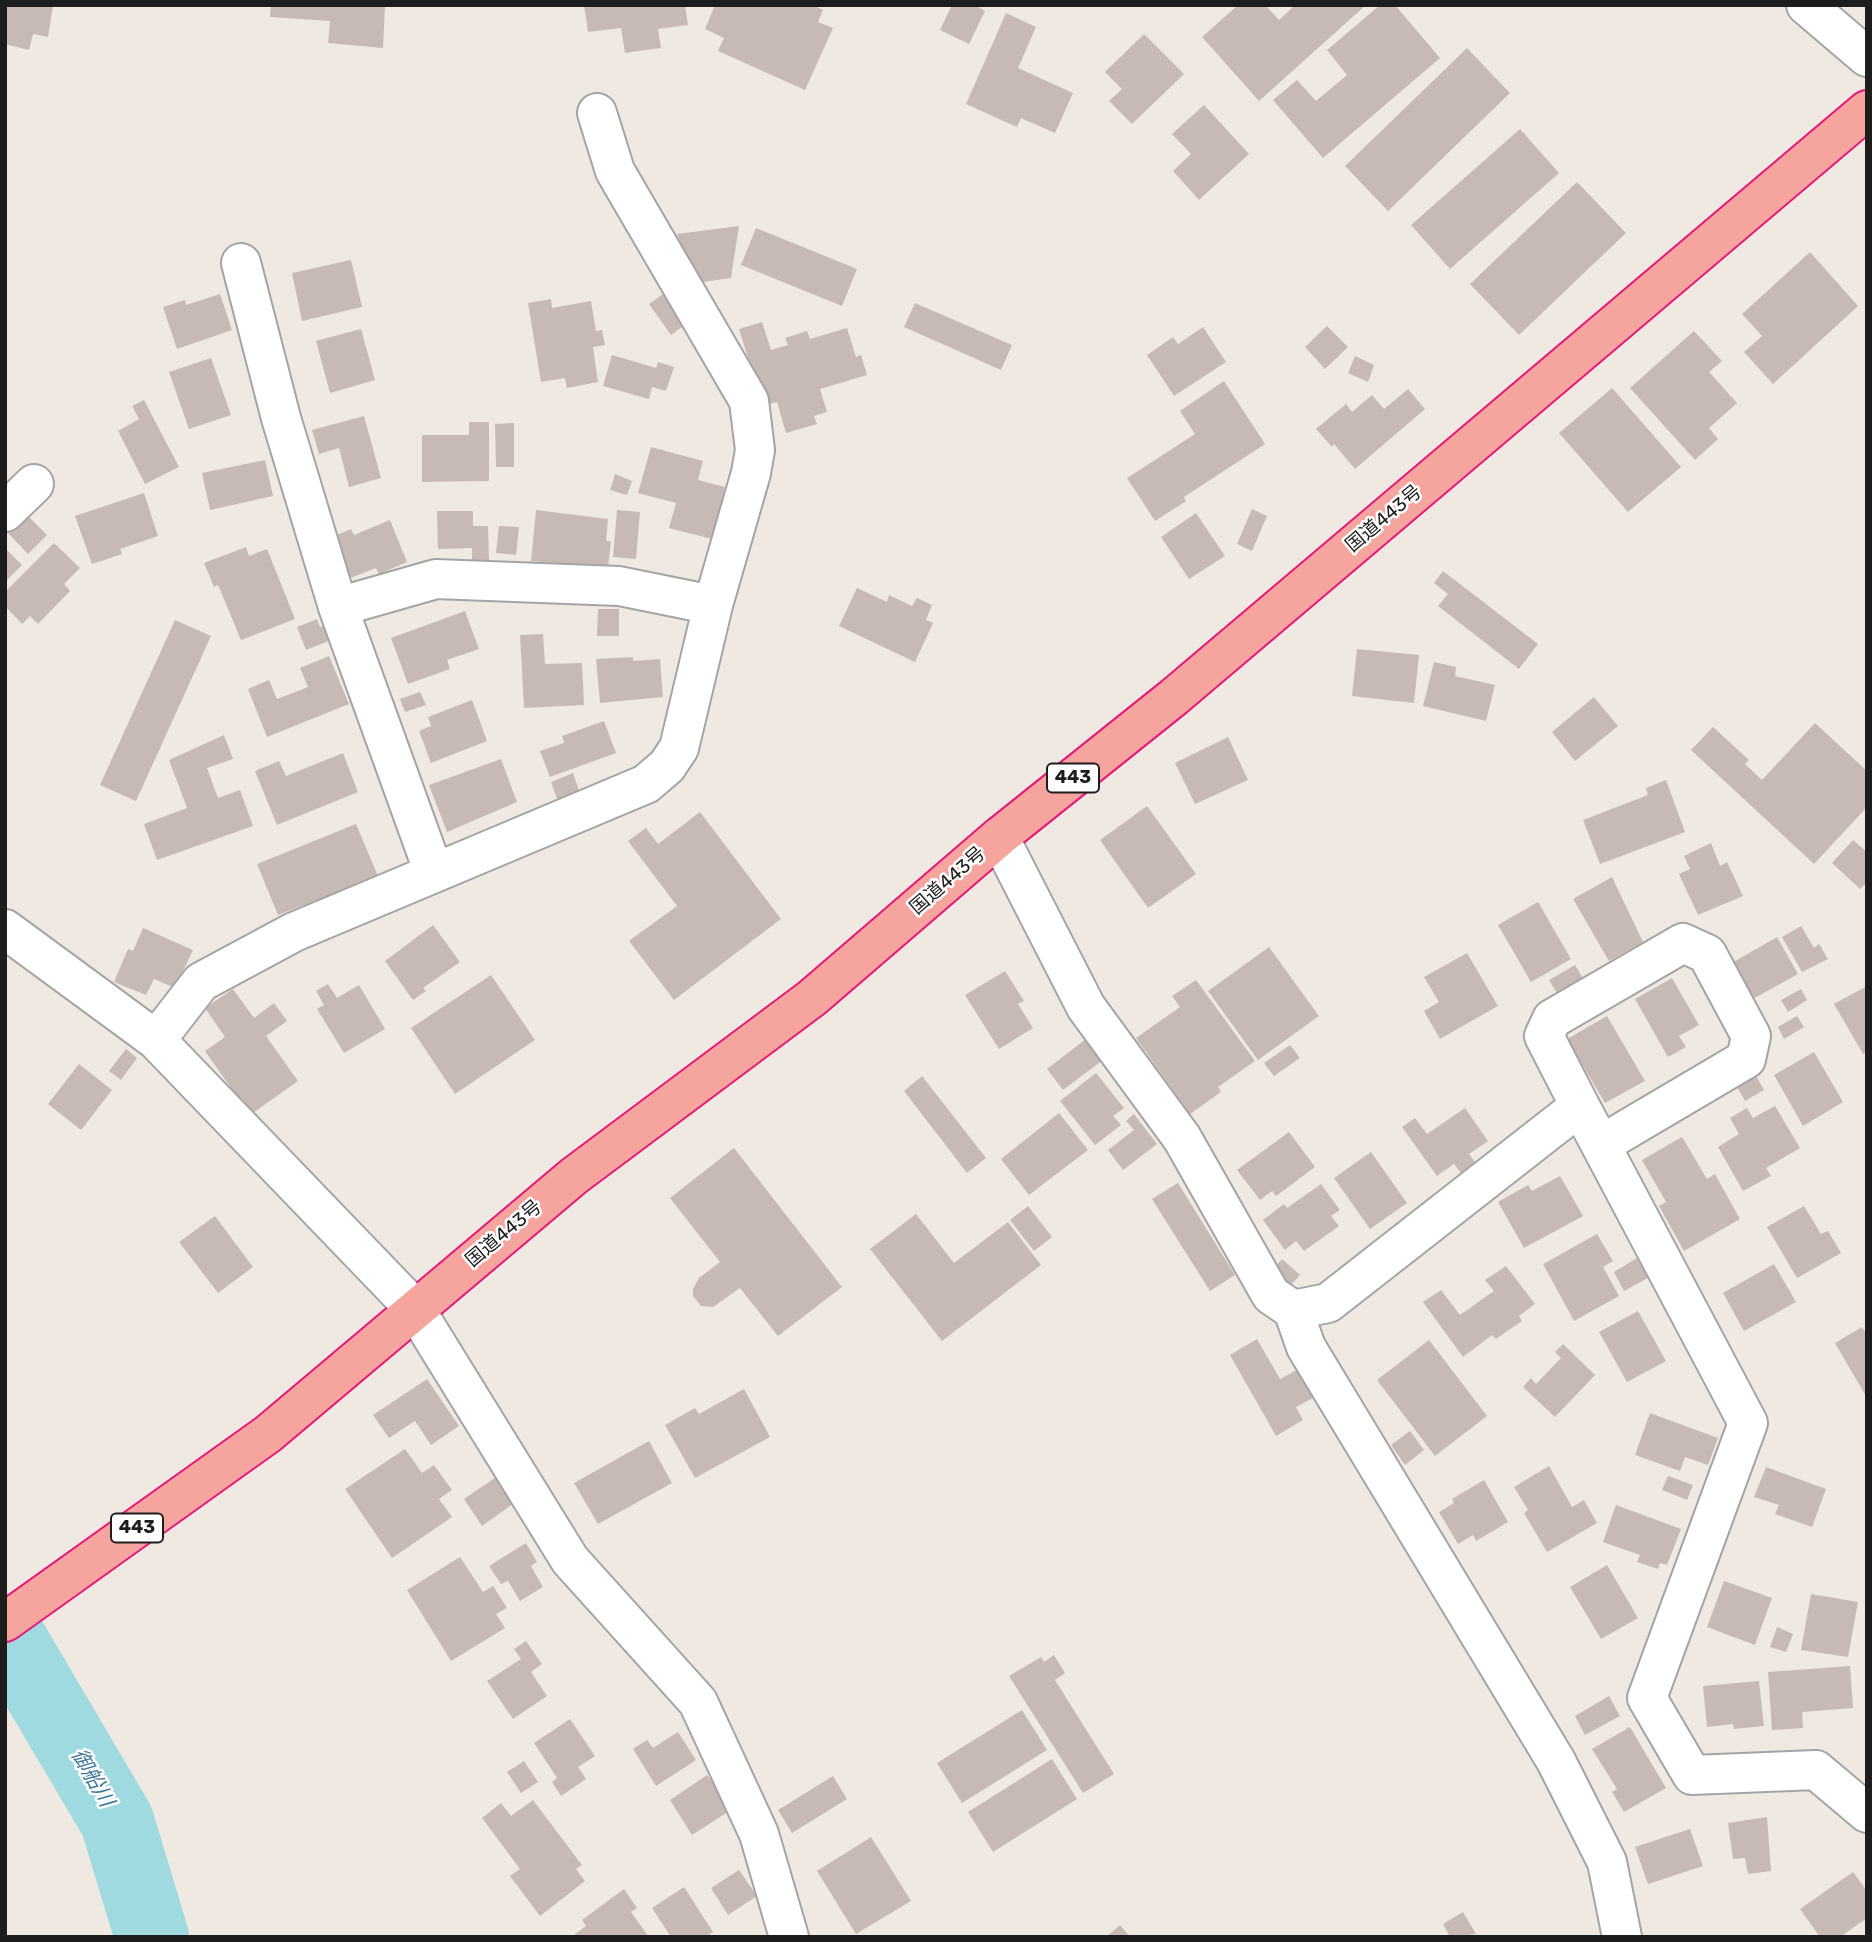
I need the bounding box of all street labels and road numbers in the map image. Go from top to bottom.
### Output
street label: 国道443号 [1341,481,1427,557]
road number: 443 [1047,764,1099,792]
street label: 国道443号 [906,842,990,920]
street label: 国道443号 [461,1196,547,1272]
road number: 443 [111,1513,163,1542]

